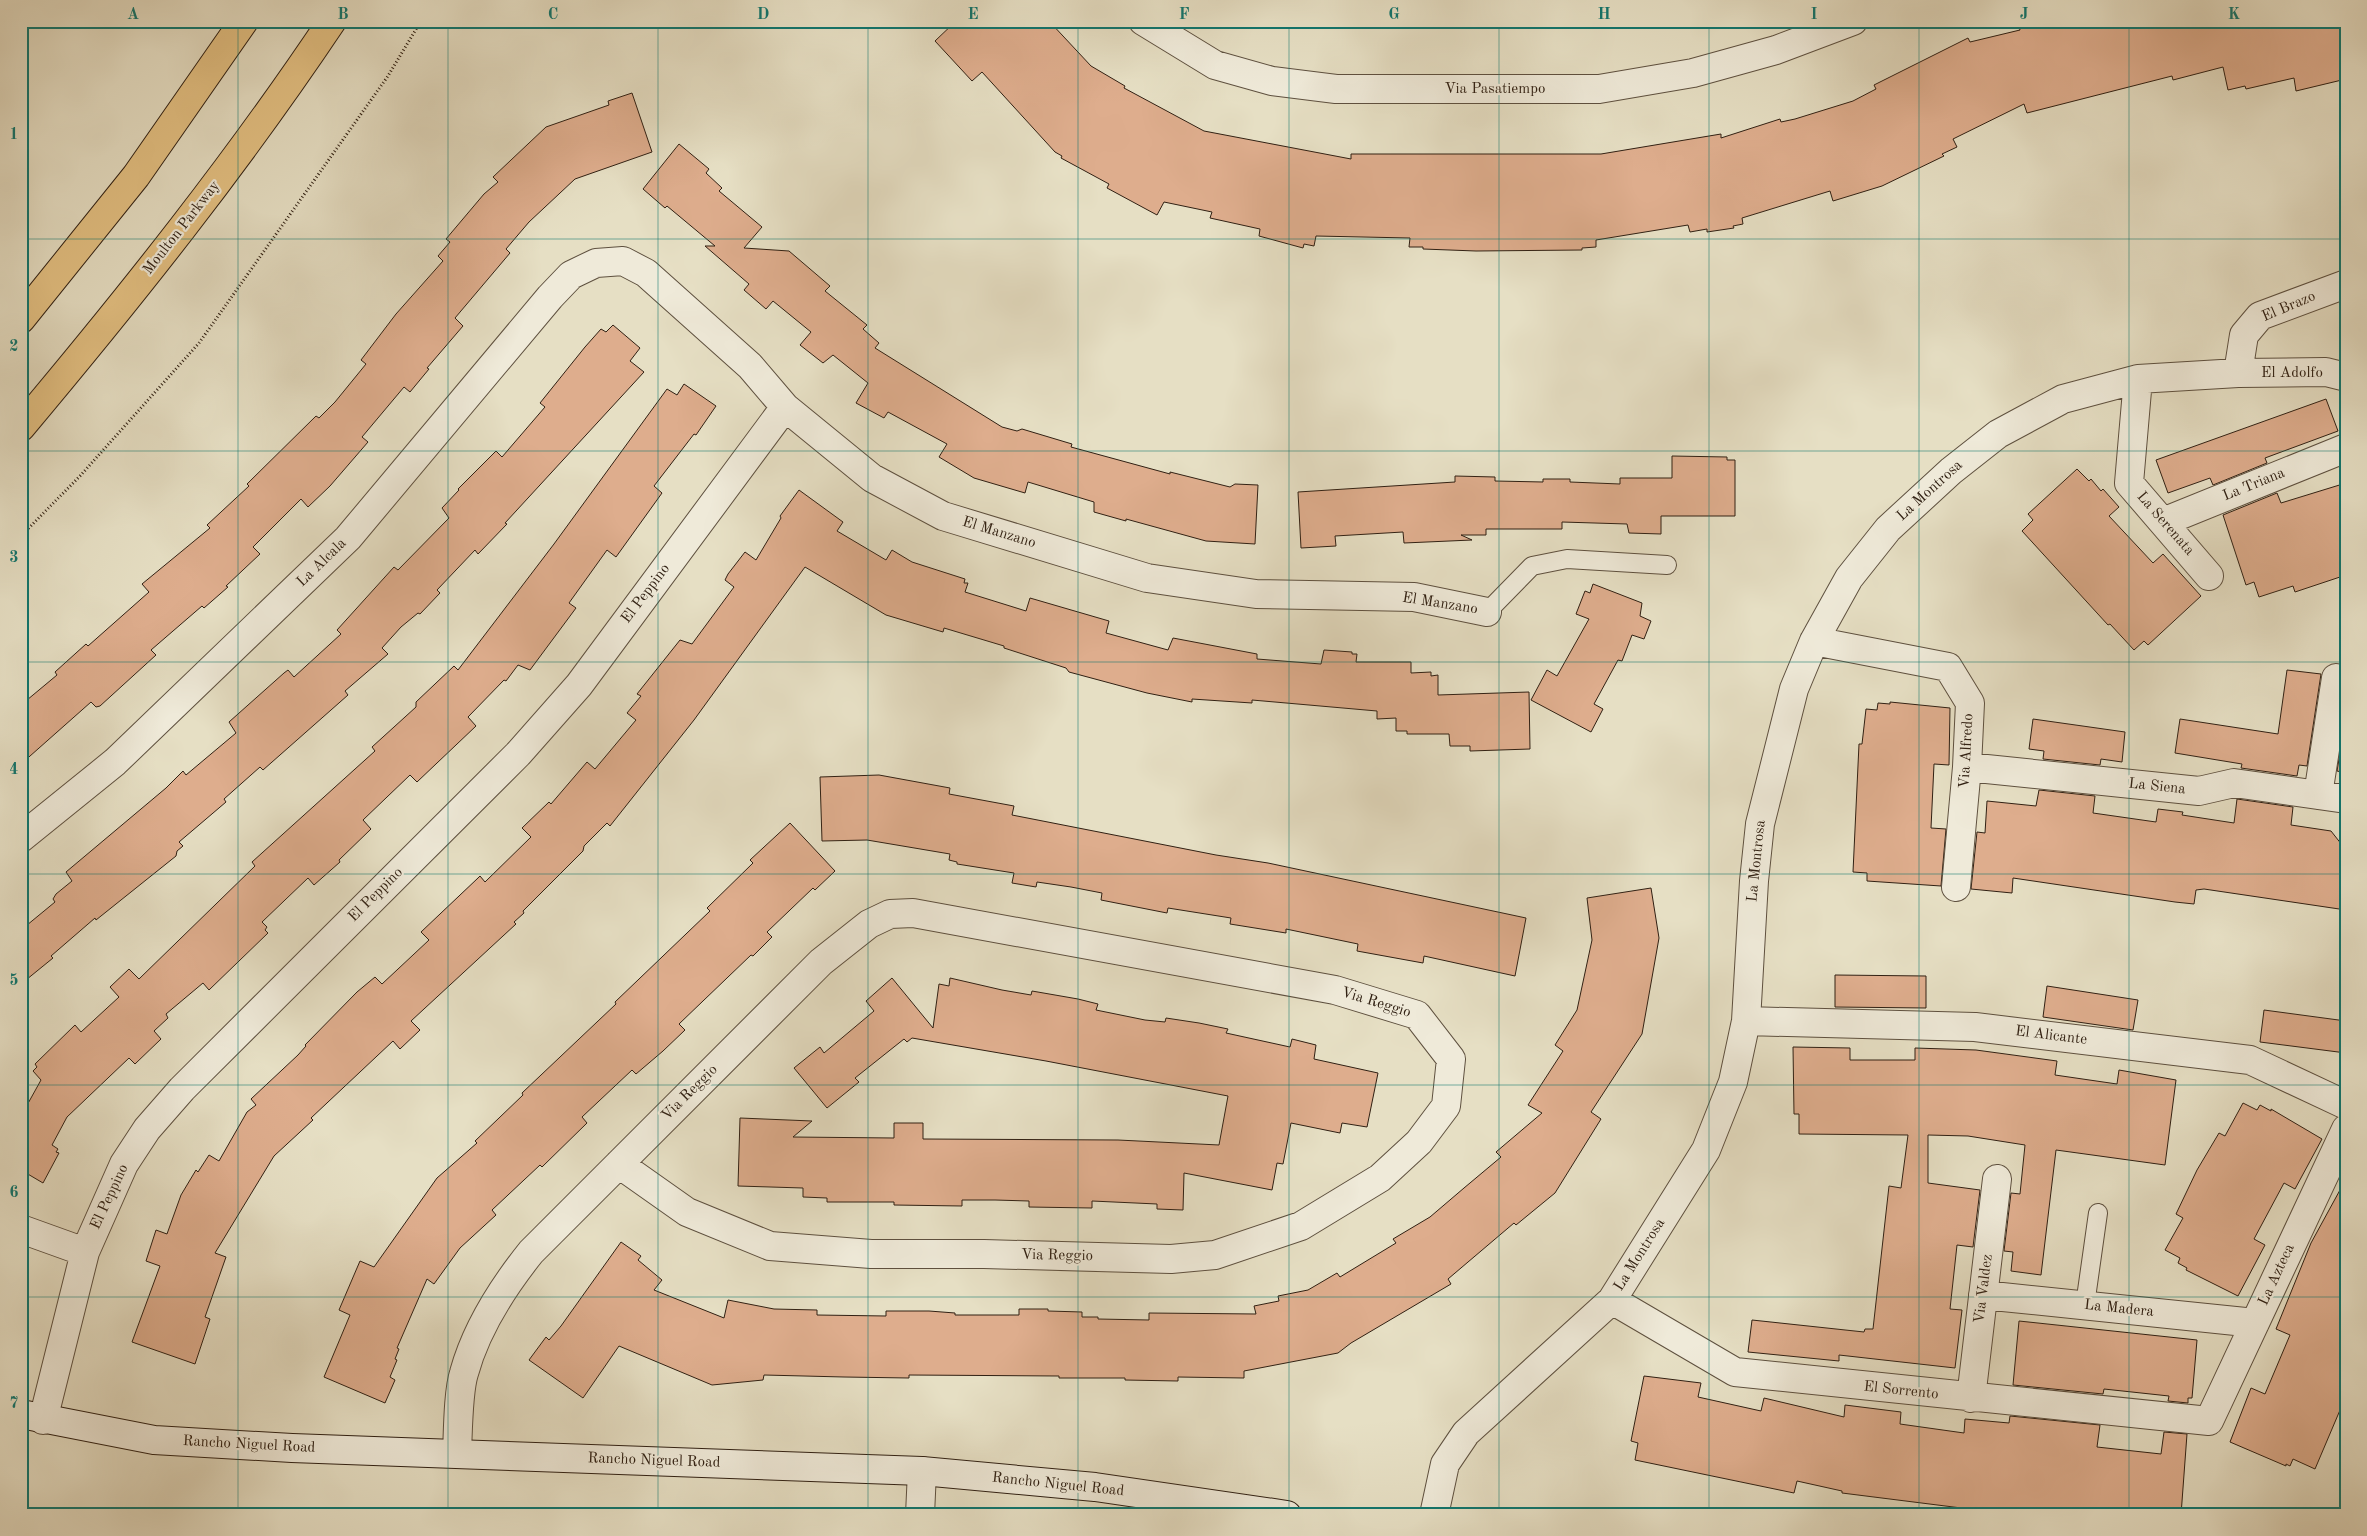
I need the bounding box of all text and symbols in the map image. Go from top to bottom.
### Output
text: A [127,7,139,23]
text: B [337,7,349,23]
text: C [548,7,558,23]
text: D [757,7,769,23]
text: E [967,7,979,23]
text: F [1179,7,1190,23]
text: G [1388,7,1400,23]
text: H [1597,7,1611,23]
text: I [1810,7,1818,23]
text: J [2020,7,2029,23]
text: K [2228,7,2240,23]
street label: Via Pasatiempo [1445,82,1545,97]
text: 1 [9,127,19,143]
street label: Moulton Parkway [141,178,223,278]
street label: El Brazo [2260,289,2318,325]
text: 2 [9,339,19,355]
street label: El Adolfo [2261,366,2323,381]
street label: La Montrosa [1894,457,1966,524]
street label: La Triana [2221,466,2288,504]
street label: La Serenata [2133,489,2197,559]
street label: El Manzano [960,515,1038,551]
street label: La Alcala [294,535,350,590]
text: 3 [9,550,19,566]
street label: El Peppino [619,562,673,626]
street label: El Manzano [1401,591,1479,617]
street label: Via Alfredo [1958,713,1976,789]
text: 4 [9,762,19,778]
street label: La Siena [2128,777,2187,798]
street label: La Montrosa [1745,819,1769,903]
street label: El Peppino [346,865,406,925]
text: 5 [9,973,19,989]
street label: Via Reggio [1339,985,1413,1021]
street label: El Alicante [2014,1024,2088,1048]
street label: Via Reggio [659,1062,721,1124]
street label: El Peppino [88,1162,132,1232]
text: 6 [9,1185,19,1201]
street label: La Montrosa [1612,1216,1669,1294]
street label: La Azteca [2256,1241,2298,1308]
street label: Via Reggio [1021,1248,1093,1264]
street label: Via Valdez [1972,1253,1996,1325]
street label: La Madera [2083,1298,2155,1320]
street label: El Sorrento [1863,1380,1939,1402]
text: 7 [9,1396,19,1412]
street label: Rancho Niguel Road [182,1434,316,1456]
street label: Rancho Niguel Road [587,1451,721,1471]
street label: Rancho Niguel Road [991,1471,1125,1499]

